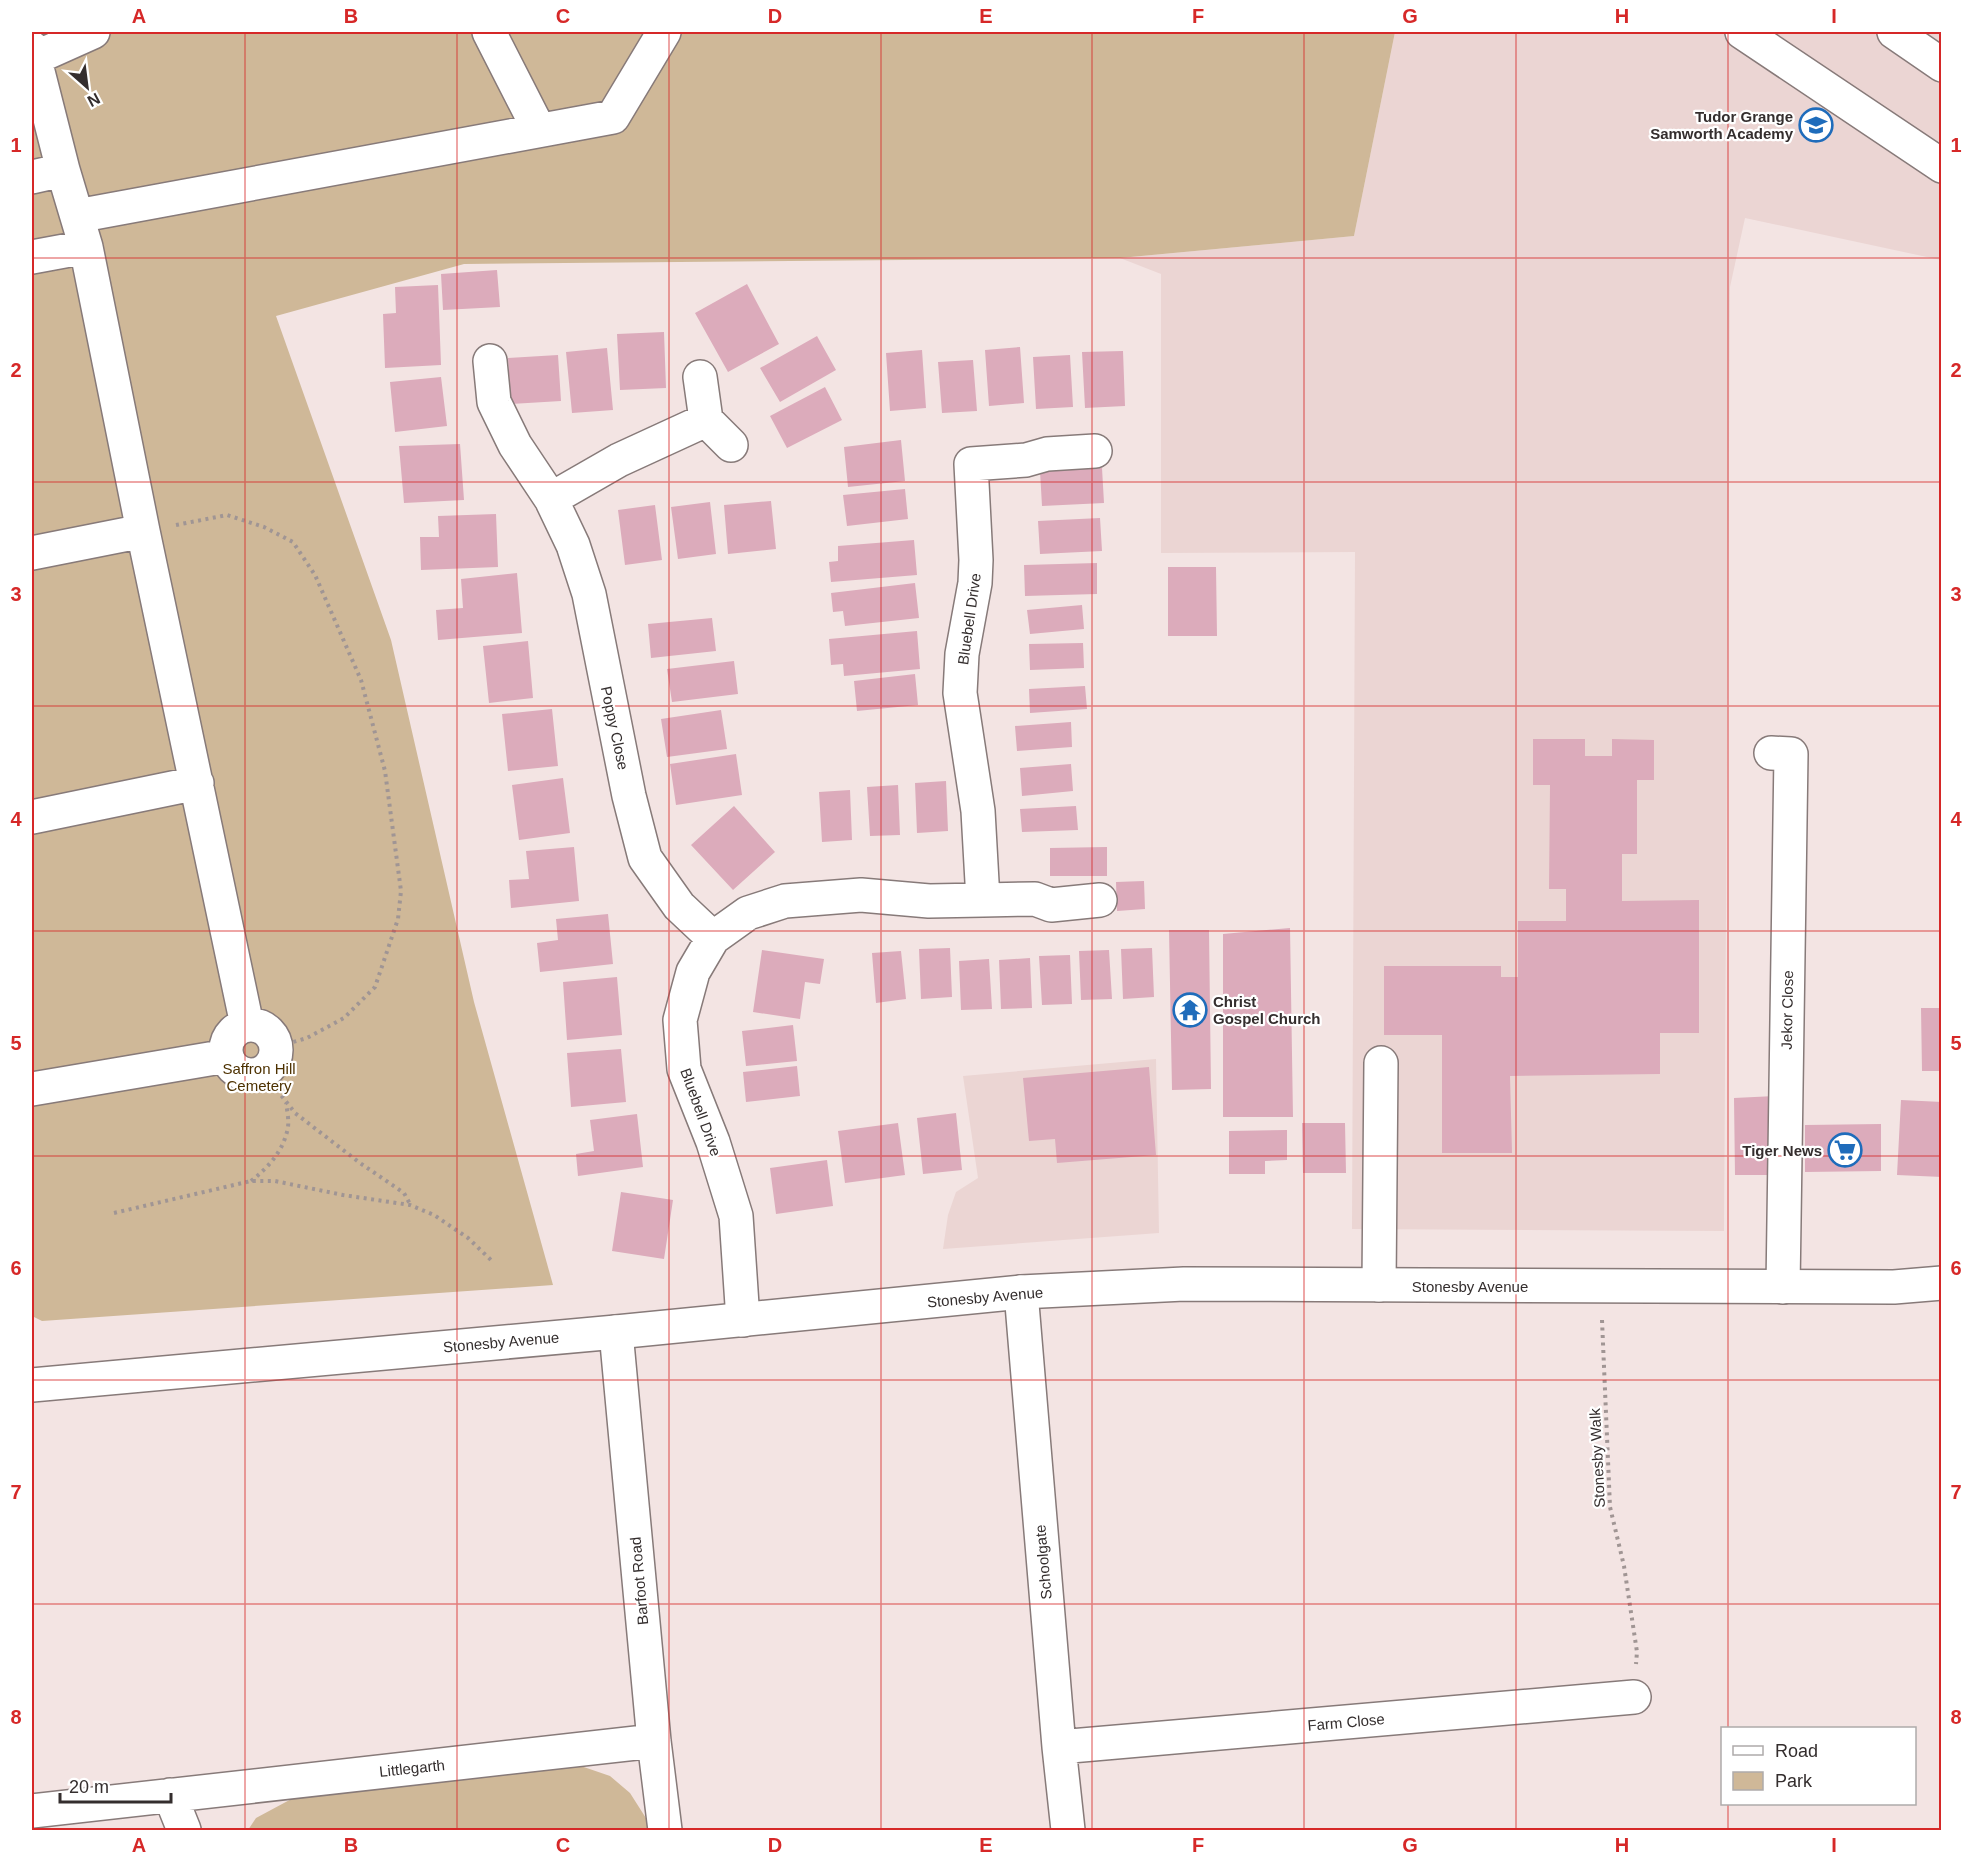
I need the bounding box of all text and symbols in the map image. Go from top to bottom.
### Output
text: A [132,5,146,27]
text: B [344,5,358,27]
text: C [556,5,570,27]
text: D [768,5,782,27]
text: E [979,5,993,27]
text: F [1192,5,1204,27]
text: G [1402,5,1418,27]
text: H [1615,5,1629,27]
text: I [1831,5,1837,27]
north arrow [57,57,117,117]
text: N [85,90,103,110]
school or university icon: Tudor Grange Samworth Academy [1798,107,1834,143]
place label: Tudor Grange Samworth Academy [1650,108,1794,142]
text: 1 [10,134,22,156]
text: 1 [1950,134,1962,156]
text: 2 [10,359,22,381]
text: 2 [1950,359,1962,381]
street label: Bluebell Drive [954,572,984,666]
text: 3 [10,583,22,605]
text: 3 [1950,583,1962,605]
street label: Poppy Close [598,685,632,771]
text: 4 [10,808,22,830]
text: 4 [1950,808,1962,830]
street label: Jekor Close [1778,970,1796,1050]
temple icon: Christ Gospel Church [1172,992,1208,1028]
place label: Christ Gospel Church [1213,993,1321,1027]
text: 5 [10,1032,22,1054]
text: 5 [1950,1032,1962,1054]
park label: Saffron Hill Cemetery [222,1060,296,1094]
street label: Bluebell Drive [677,1066,725,1158]
supermarket icon: Tiger News [1827,1132,1863,1168]
place label: Tiger News [1742,1142,1822,1159]
text: 6 [10,1257,22,1279]
text: 6 [1950,1257,1962,1279]
street label: Stonesby Avenue [1412,1278,1528,1295]
street label: Stonesby Avenue [926,1283,1044,1311]
street label: Stonesby Avenue [442,1328,560,1356]
street label: Stonesby Walk [1586,1407,1608,1508]
text: 7 [10,1481,22,1503]
text: 7 [1950,1481,1962,1503]
street label: Schoolgate [1031,1524,1055,1600]
street label: Barfoot Road [627,1536,651,1626]
text: 8 [10,1706,22,1728]
text: 8 [1950,1706,1962,1728]
street label: Farm Close [1307,1710,1385,1734]
legend [1721,1727,1916,1805]
text: Road [1775,1741,1818,1761]
street label: Littlegarth [378,1756,446,1780]
scale bar [60,1766,171,1804]
text: Park [1775,1771,1813,1791]
text: 20 m [69,1777,109,1797]
text: A [132,1834,146,1856]
text: B [344,1834,358,1856]
text: C [556,1834,570,1856]
text: D [768,1834,782,1856]
text: E [979,1834,993,1856]
text: F [1192,1834,1204,1856]
text: G [1402,1834,1418,1856]
text: H [1615,1834,1629,1856]
text: I [1831,1834,1837,1856]

